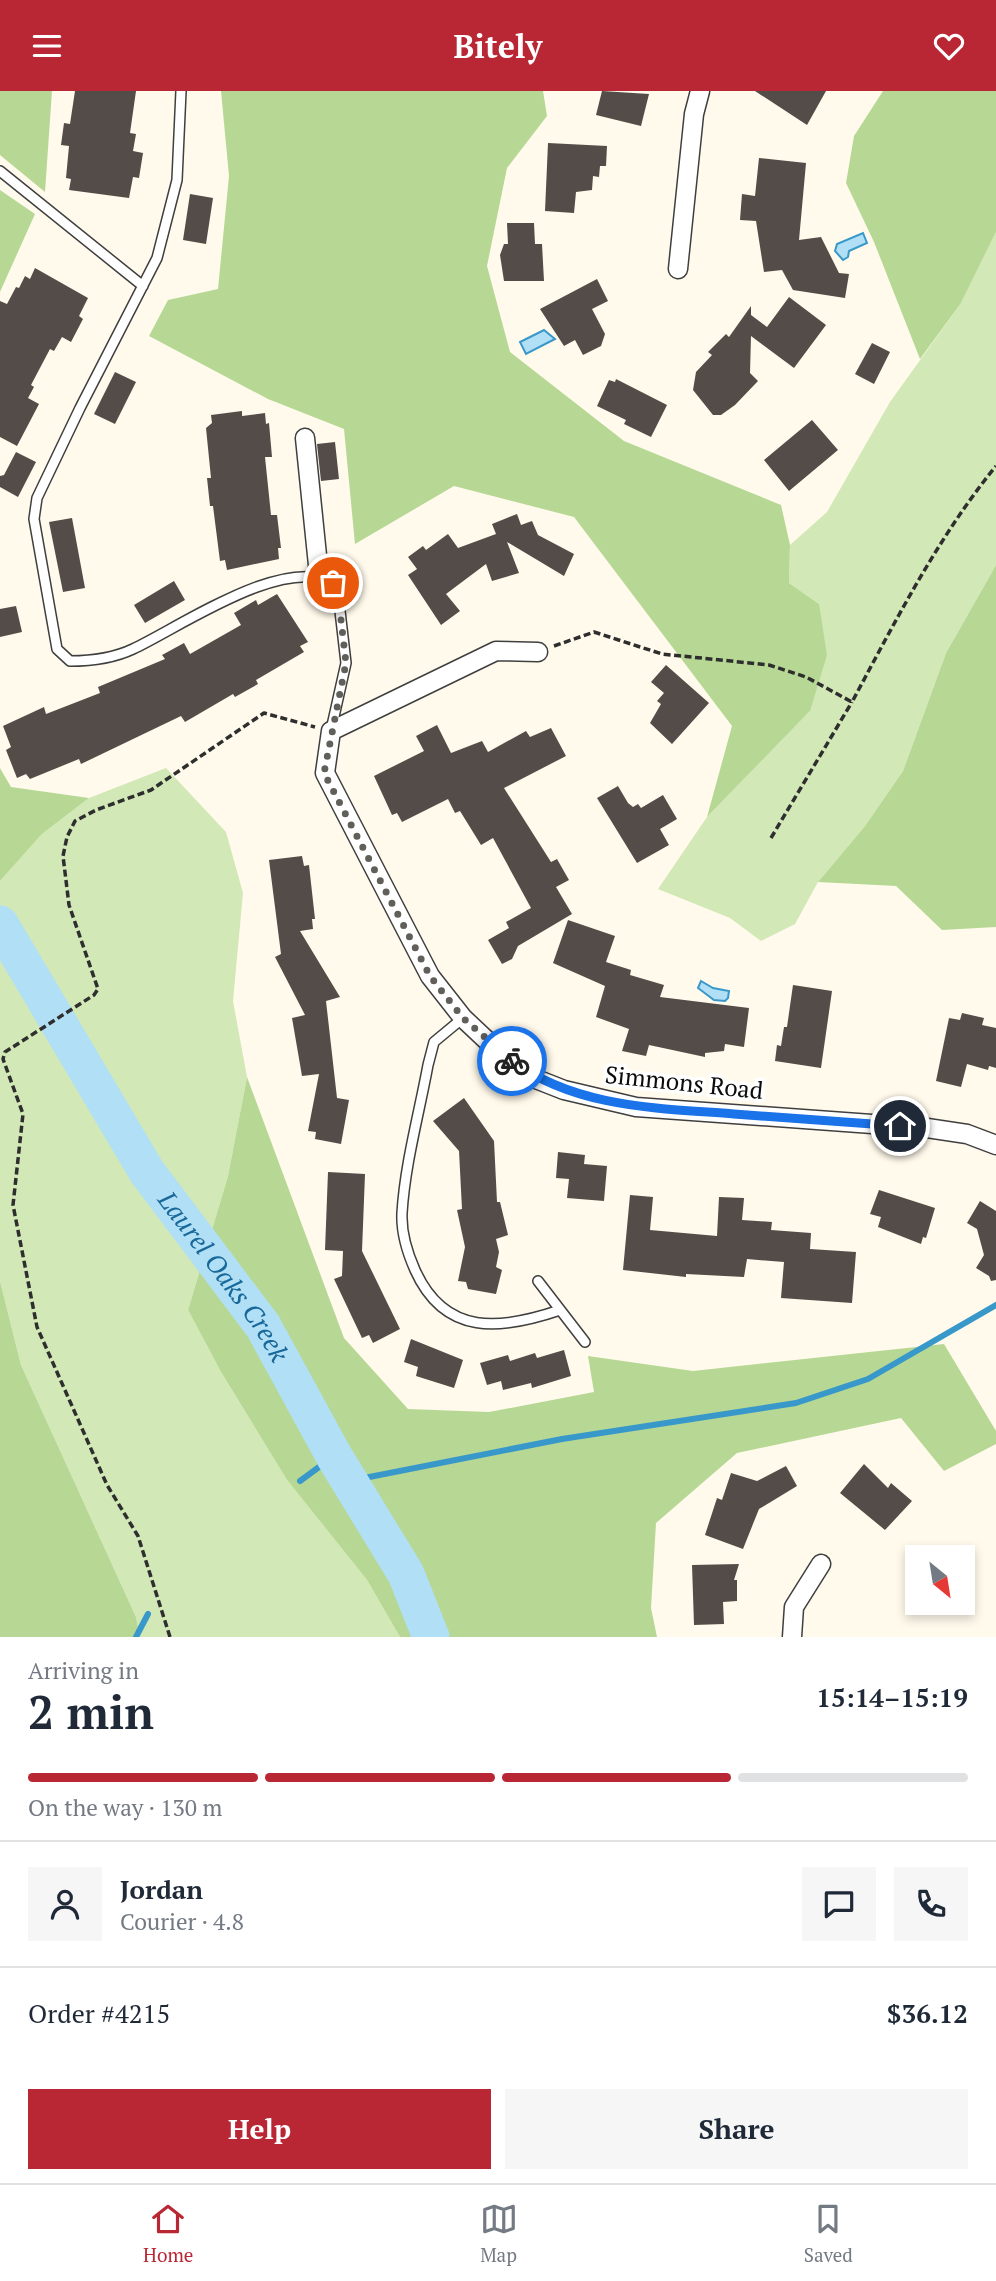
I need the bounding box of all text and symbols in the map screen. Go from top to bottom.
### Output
text: Bitely [454,25,542,67]
icon: menu [28,27,66,65]
icon: heart [930,27,968,65]
pin [303,553,363,613]
icon: bag [314,564,352,602]
courier [477,1026,547,1096]
icon: bike [493,1042,531,1080]
street label: Simmons Road [603,1058,765,1106]
pin [870,1096,930,1156]
icon: home [881,1107,919,1145]
water label: Laurel Oaks Creek [151,1183,297,1368]
north arrow [905,1545,975,1615]
map controls [905,1545,975,1615]
text: Arriving in [28,1655,139,1686]
text: 15:14–15:19 [816,1680,968,1714]
text: 2 min [28,1681,154,1742]
text: On the way · 130 m [28,1792,222,1823]
button: person [28,1867,102,1941]
button: chat [802,1867,876,1941]
button: phone [894,1867,968,1941]
text: Jordan [120,1872,203,1906]
text: Courier · 4.8 [120,1906,244,1937]
text: Order #4215 [28,1996,170,2030]
text: $36.12 [887,1996,968,2030]
button: Help [28,2089,491,2169]
button: Share [505,2089,968,2169]
tab: Home [143,2200,193,2267]
tab: Map [480,2200,518,2267]
tab: Saved [804,2200,853,2267]

